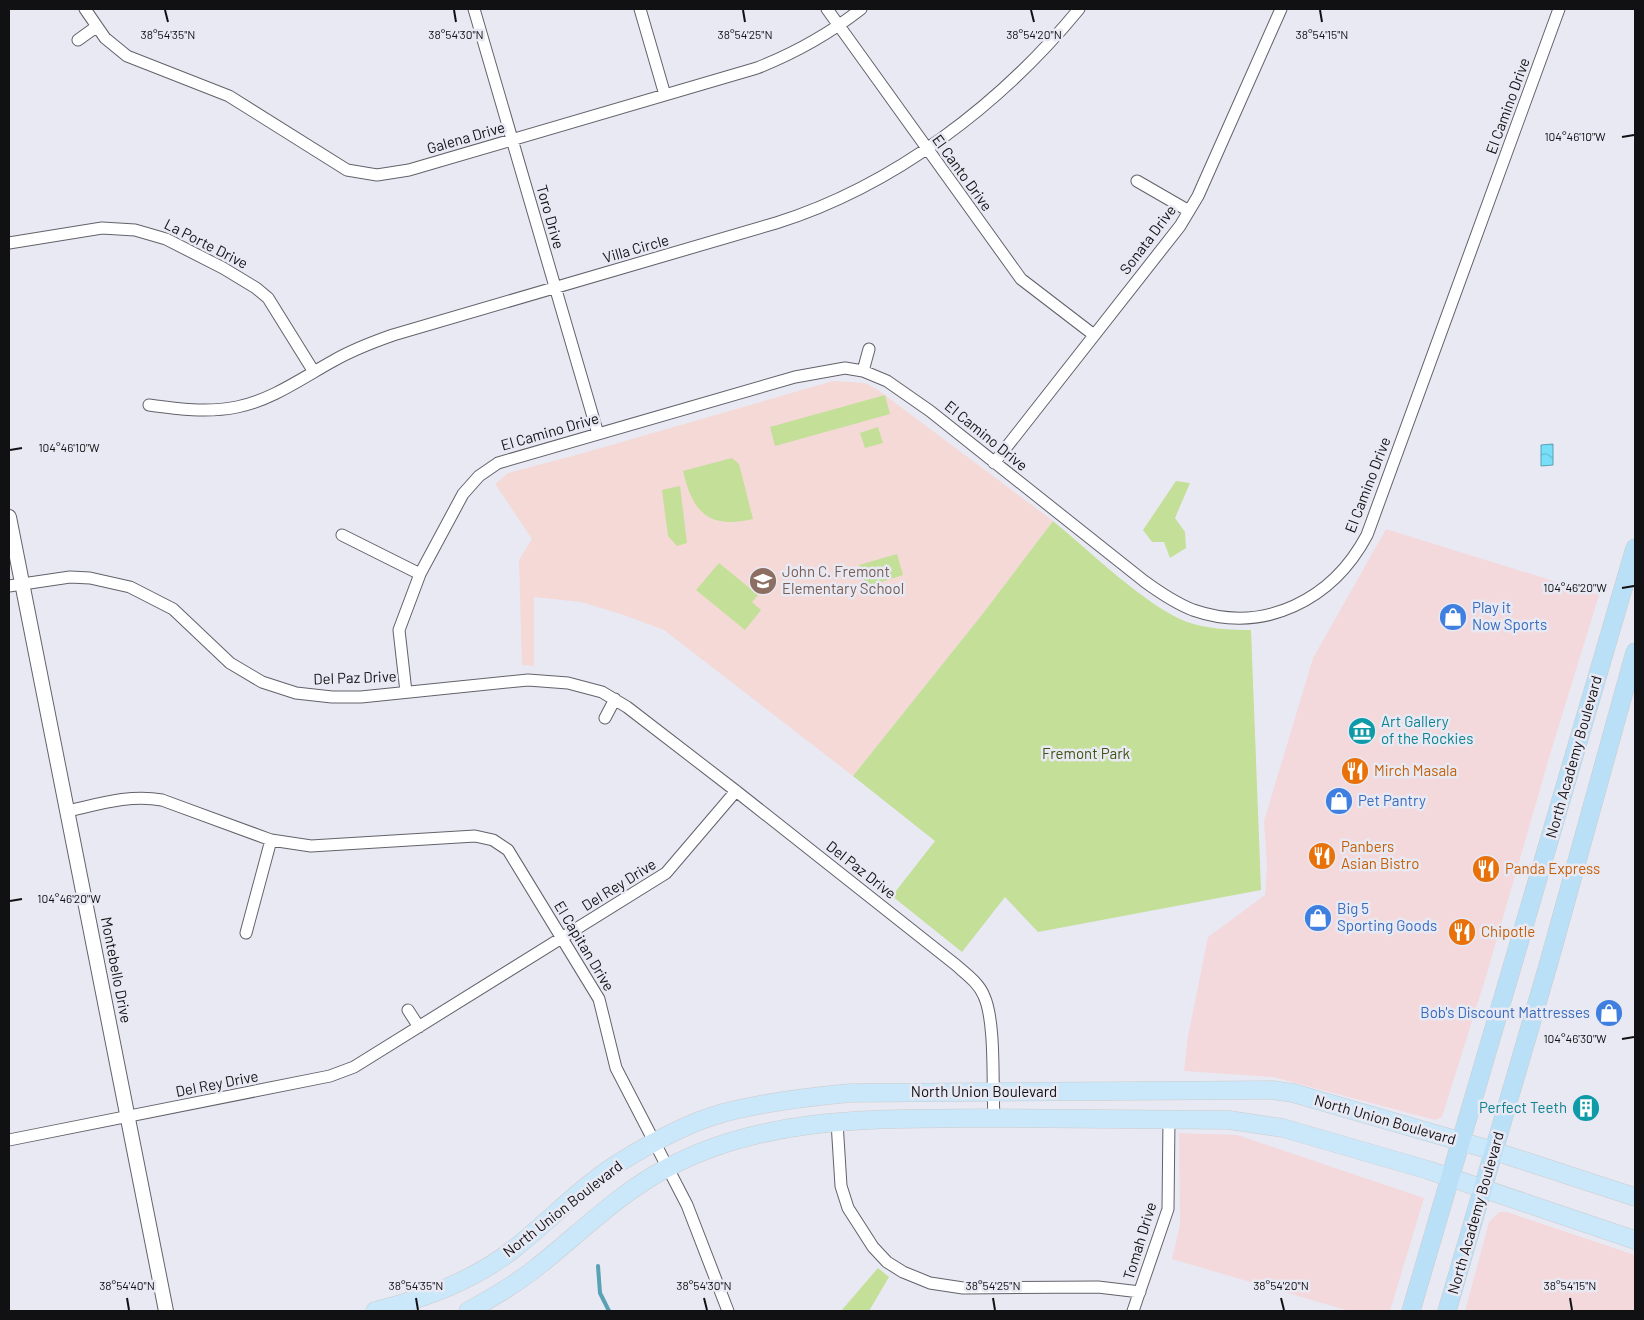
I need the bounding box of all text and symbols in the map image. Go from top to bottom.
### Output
text: 38°54'35"N [141,27,195,41]
text: 38°54'30"N [428,27,484,41]
text: 38°54'25"N [717,27,773,41]
text: 38°54'20"N [1006,27,1062,41]
text: 38°54'15"N [1296,27,1348,41]
street label: El Camino Drive [1481,55,1533,156]
street label: Galena Drive [425,117,507,157]
text: 104°46'10"W [1544,129,1606,143]
street label: El Canto Drive [929,131,997,214]
street label: Toro Drive [533,183,569,251]
street label: Sonata Drive [1115,201,1179,278]
street label: La Porte Drive [162,214,251,272]
street label: Villa Circle [601,230,671,266]
street label: El Camino Drive [942,396,1032,474]
street label: El Camino Drive [499,408,601,454]
street label: El Camino Drive [1341,434,1394,535]
text: 104°46'10"W [38,440,100,454]
place label: John C. Fremont Elementary School [782,562,904,597]
school or university icon: John C. Fremont Elementary School [748,566,778,596]
text: 104°46'20"W [1543,580,1607,594]
place label: Play it Now Sports [1472,598,1547,633]
shop icon: Play it Now Sports [1438,602,1468,632]
street label: Del Paz Drive [313,667,397,687]
street label: North Academy Boulevard [1541,673,1605,840]
place label: Art Gallery of the Rockies [1381,712,1473,747]
museum icon: Art Gallery of the Rockies [1347,716,1377,746]
park label: Fremont Park [1042,744,1131,762]
restaurant icon: Mirch Masala [1340,756,1370,786]
place label: Mirch Masala [1374,761,1457,779]
shop icon: Pet Pantry [1324,786,1354,816]
place label: Pet Pantry [1358,791,1426,809]
street label: Del Paz Drive [823,836,900,902]
place label: Panbers Asian Bistro [1341,837,1419,872]
restaurant icon: Panbers Asian Bistro [1307,841,1337,871]
street label: Del Rey Drive [578,854,659,914]
restaurant icon: Panda Express [1471,854,1501,884]
place label: Panda Express [1505,859,1600,877]
text: 104°46'20"W [37,891,101,905]
street label: El Capitan Drive [551,897,619,994]
place label: Big 5 Sporting Goods [1337,899,1437,934]
shop icon: Big 5 Sporting Goods [1303,903,1333,933]
street label: Montebello Drive [98,915,136,1024]
restaurant icon: Chipotle [1447,917,1477,947]
place label: Chipotle [1481,922,1535,940]
shop icon: Bob's Discount Mattresses [1594,998,1624,1028]
place label: Bob's Discount Mattresses [1420,1003,1590,1021]
text: 104°46'30"W [1543,1031,1607,1045]
street label: Del Rey Drive [174,1066,260,1100]
street label: North Union Boulevard [911,1082,1057,1100]
street label: North Union Boulevard [1312,1090,1458,1148]
building icon: Perfect Teeth [1571,1093,1601,1123]
place label: Perfect Teeth [1479,1098,1567,1116]
street label: North Academy Boulevard [1443,1129,1507,1296]
street label: North Union Boulevard [499,1156,626,1260]
street label: Tomah Drive [1119,1200,1159,1282]
text: 38°54'40"N [99,1278,155,1292]
text: 38°54'35"N [389,1278,443,1292]
text: 38°54'30"N [676,1278,732,1292]
text: 38°54'25"N [965,1278,1021,1292]
text: 38°54'20"N [1253,1278,1309,1292]
text: 38°54'15"N [1544,1278,1596,1292]

